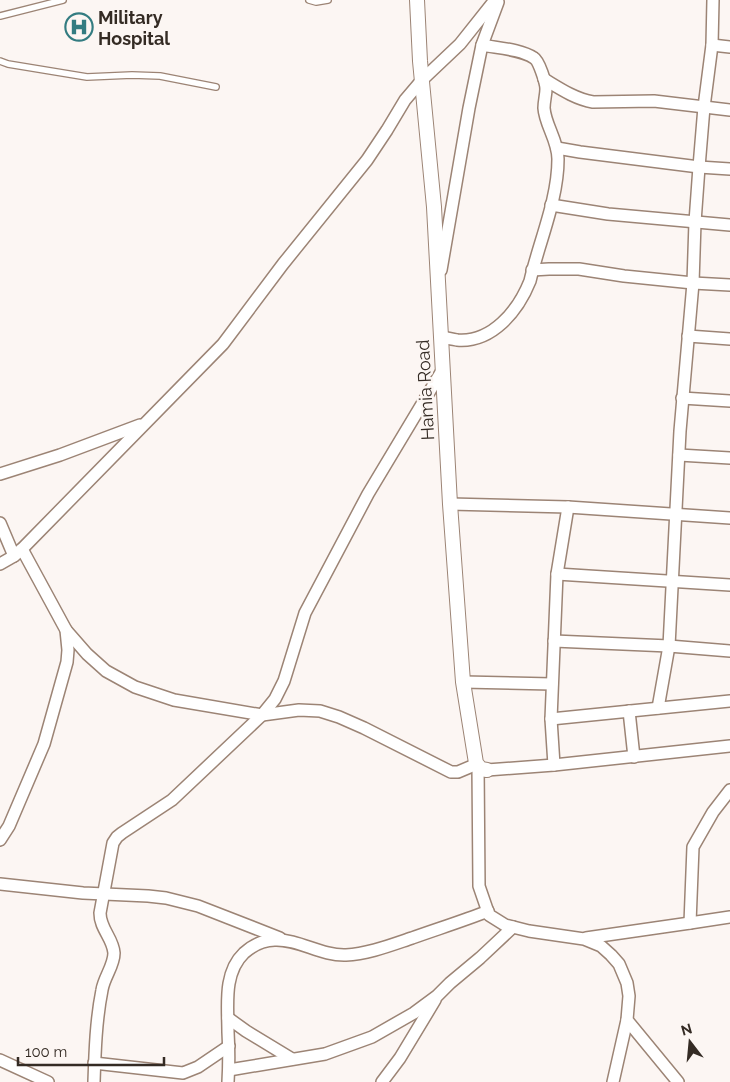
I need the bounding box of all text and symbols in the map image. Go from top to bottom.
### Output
place label: Military Hospital [98,7,170,49]
hospital icon: Military Hospital [64,12,94,42]
street label: Hamia Road [412,339,438,441]
north arrow [665,1017,715,1067]
text: N [679,1020,694,1039]
scale bar [18,1034,164,1066]
text: 100 m [25,1043,67,1061]

